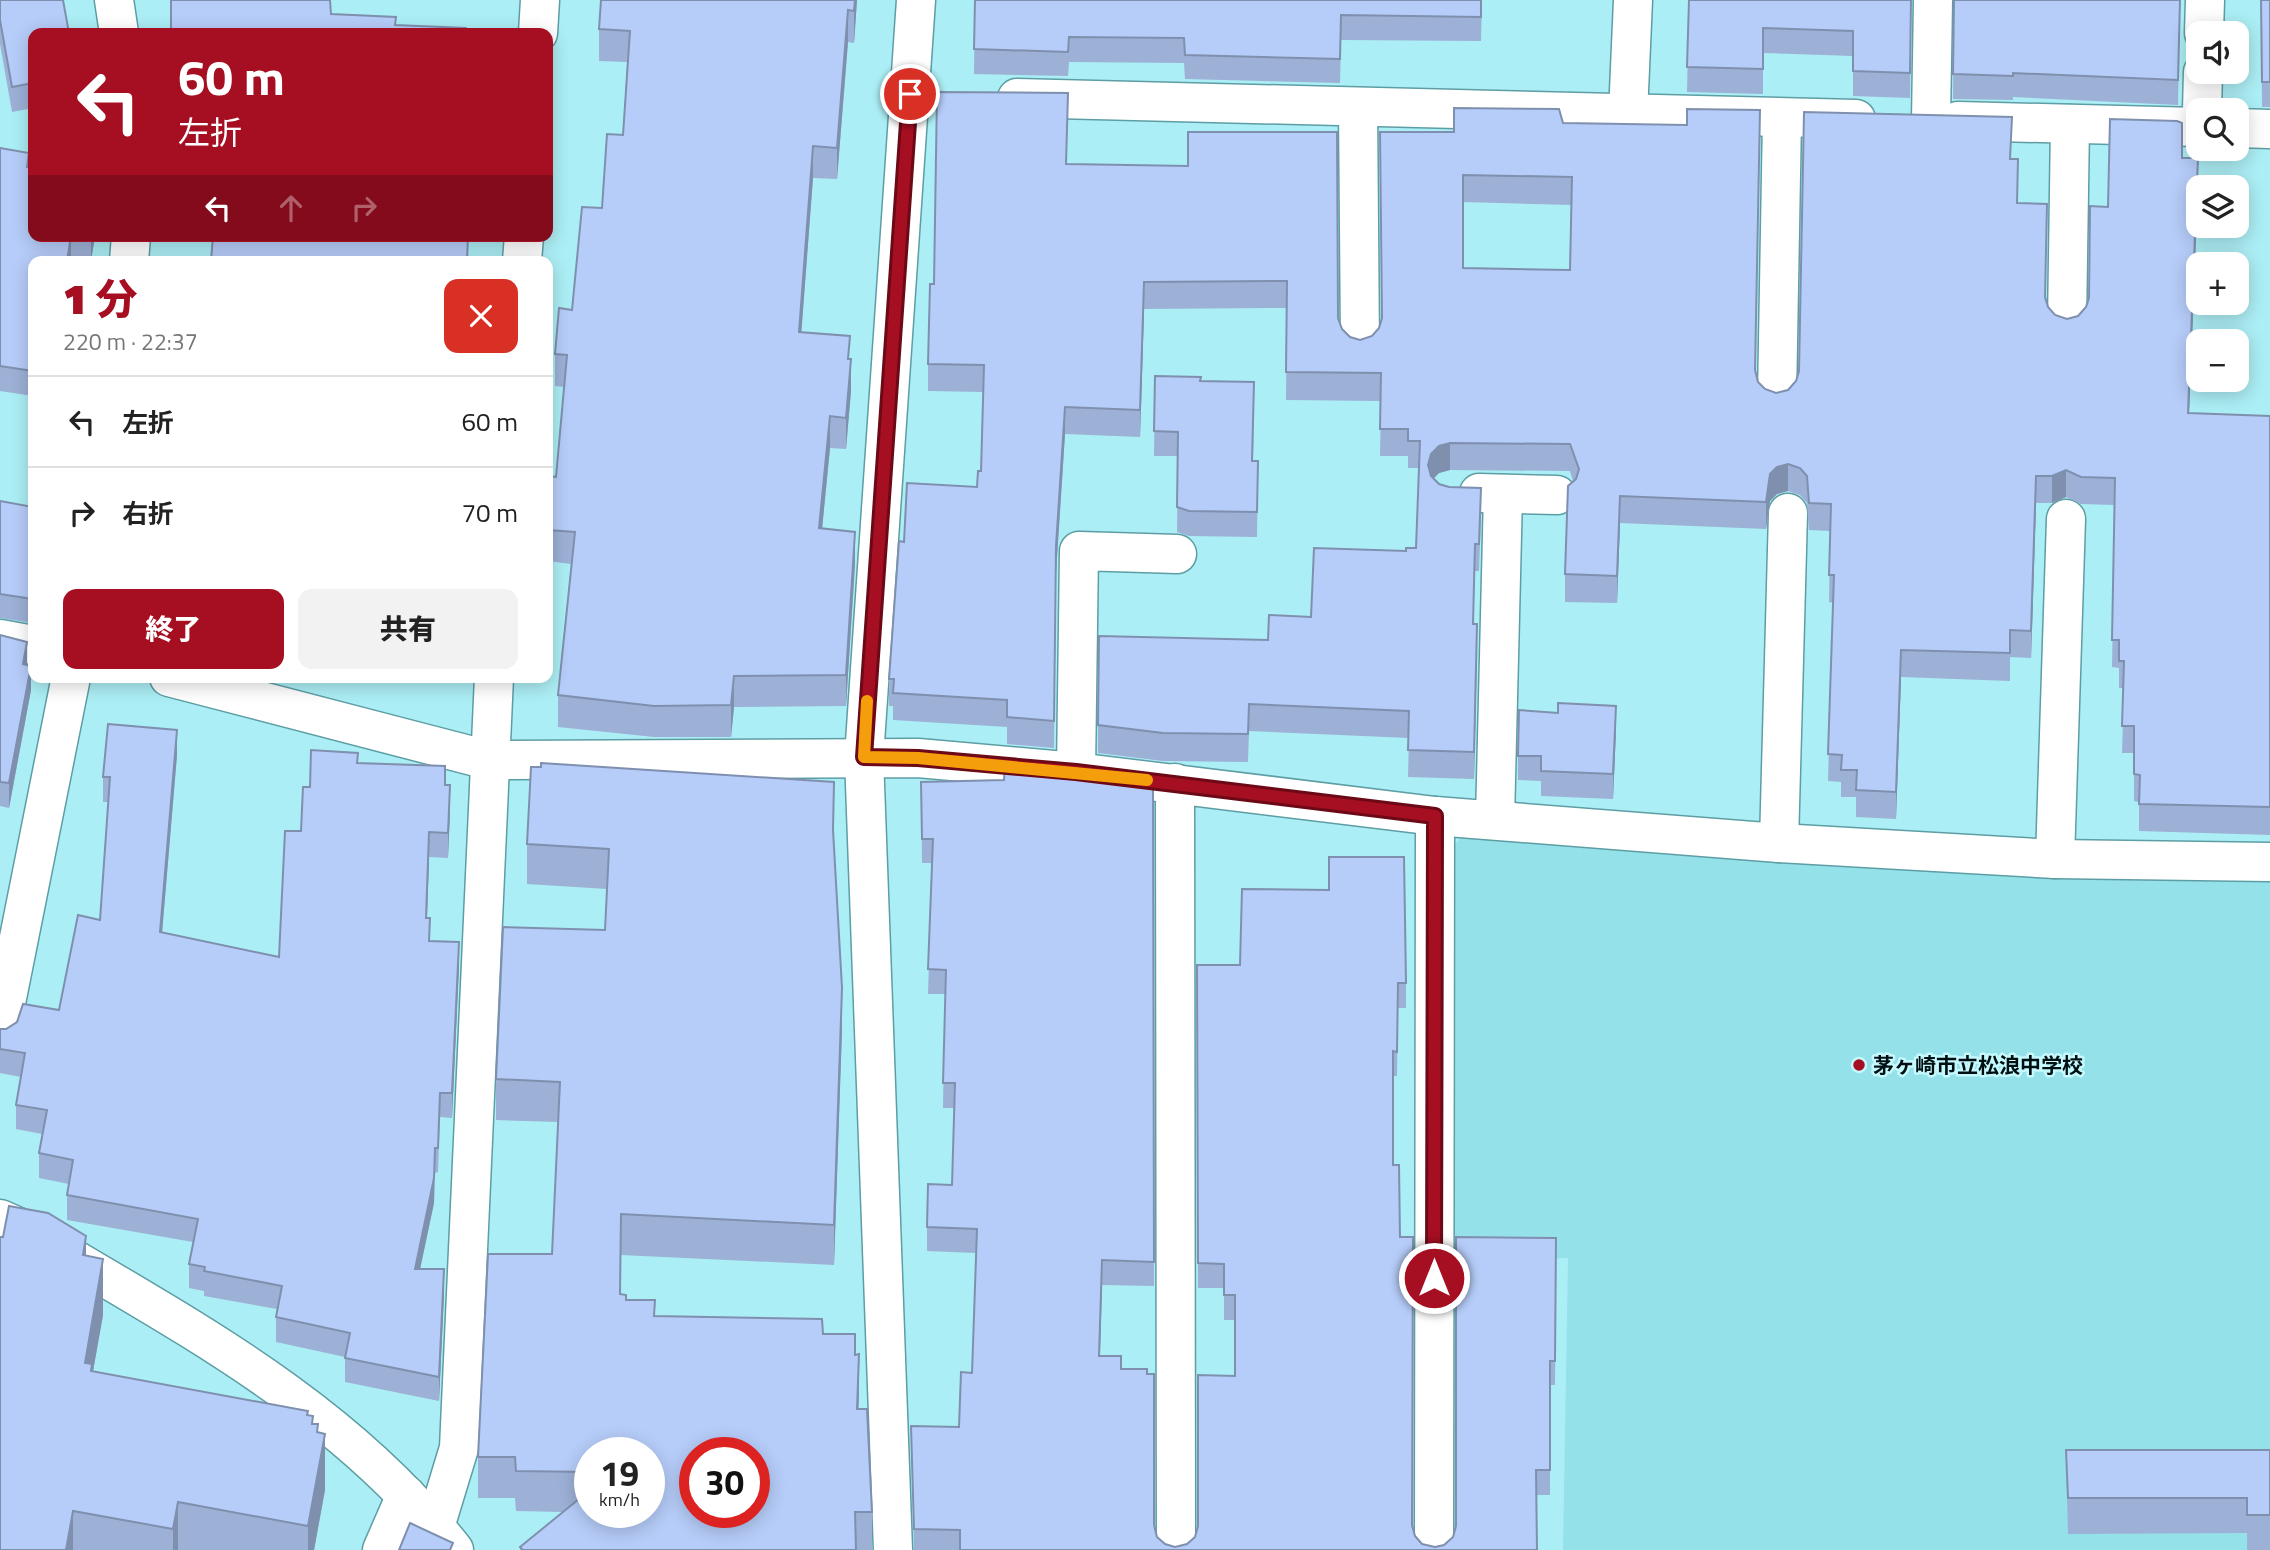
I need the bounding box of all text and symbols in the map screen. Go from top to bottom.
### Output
map controls [2186,21,2249,392]
button: sound [2186,21,2249,84]
text: 60 m [178,39,285,114]
icon: left [63,56,154,147]
pin [880,64,940,124]
icon: arrive [891,75,929,113]
button: search [2186,98,2249,161]
text: 左折 [178,108,242,156]
button: layers [2186,175,2249,238]
icon: left [199,189,237,227]
icon: ahead [272,189,310,227]
icon: right [345,189,383,227]
button: + [2186,252,2249,315]
text: 1 分 [63,266,137,330]
button: close [444,279,518,353]
text: 220 m · 22:37 [63,324,198,359]
button: − [2186,329,2249,392]
text: 60 m [461,402,518,441]
icon: left [63,403,101,441]
text: 左折 [122,403,174,442]
text: 70 m [461,493,518,532]
icon: right [63,494,101,532]
text: 右折 [122,494,174,533]
button: 終了 [63,589,284,669]
button: 共有 [298,589,518,669]
place label: 茅ヶ崎市立松浪中学校 [1873,1049,2083,1081]
marker: 茅ヶ崎市立松浪中学校 [1851,1057,1867,1073]
position arrow [1397,1241,1471,1315]
speed limit sign: 30 [679,1437,770,1528]
text: 19 [600,1446,639,1500]
text: km/h [599,1486,640,1513]

